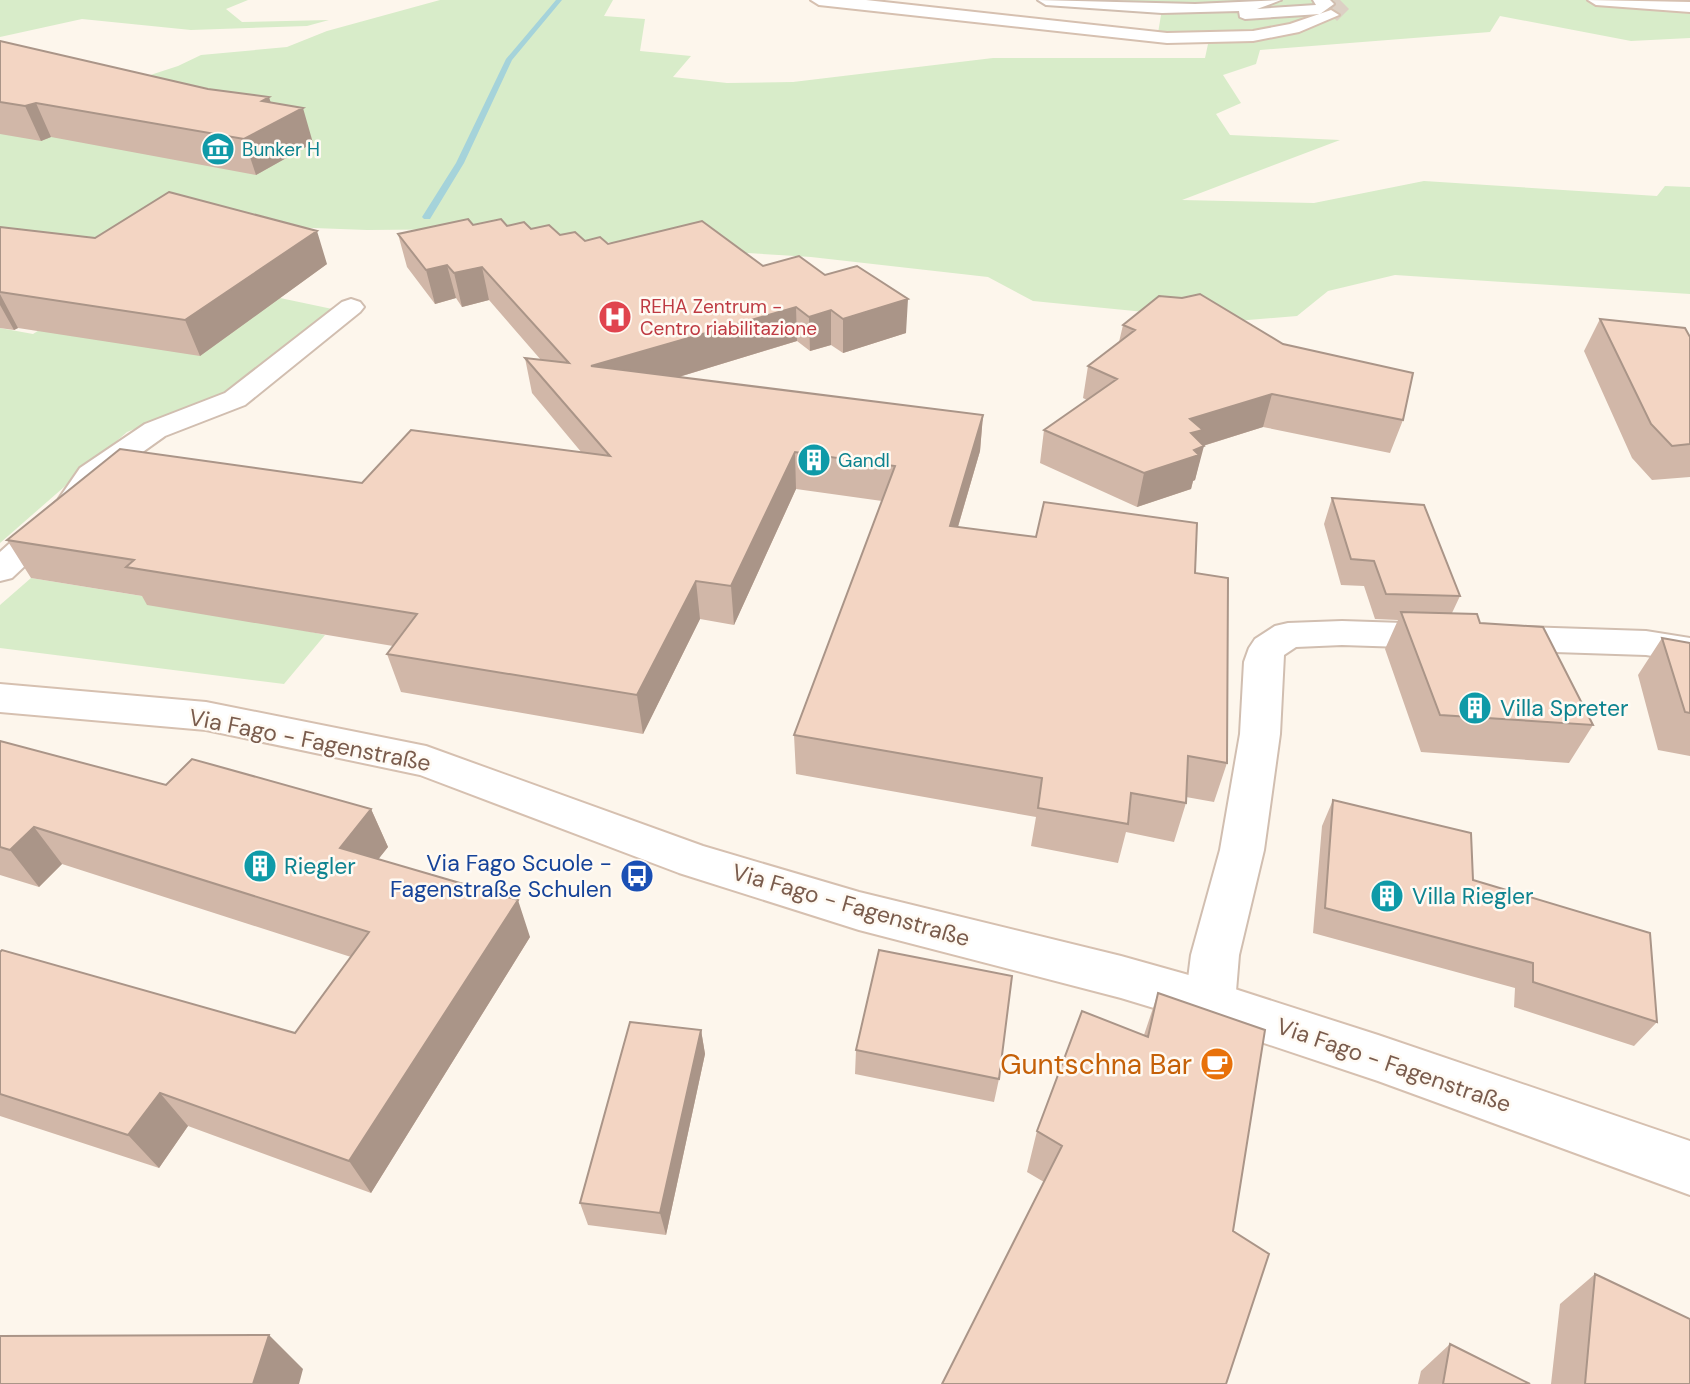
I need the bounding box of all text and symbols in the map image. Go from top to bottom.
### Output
museum icon: Bunker H [199,130,237,168]
place label: Bunker H [242,137,320,162]
place label: REHA Zentrum - Centro riabilitazione [640,294,817,341]
hospital icon: REHA Zentrum - Centro riabilitazione [596,298,634,336]
building icon: Gandl [795,441,833,479]
place label: Gandl [838,448,890,473]
building icon: Villa Spreter [1456,689,1494,727]
place label: Villa Spreter [1500,693,1629,723]
street label: Via Fago - Fagenstraße [186,702,434,778]
building icon: Riegler [241,847,279,885]
place label: Via Fago Scuole - Fagenstraße Schulen [390,848,612,904]
place label: Riegler [284,851,356,881]
bus stop icon: Via Fago Scuole - Fagenstraße Schulen [618,857,656,895]
street label: Via Fago - Fagenstraße [729,857,973,953]
building icon: Villa Riegler [1368,877,1406,915]
place label: Villa Riegler [1412,881,1534,911]
street label: Via Fago - Fagenstraße [1273,1011,1515,1119]
cafe icon: Guntschna Bar [1198,1045,1236,1083]
place label: Guntschna Bar [1000,1046,1192,1083]

